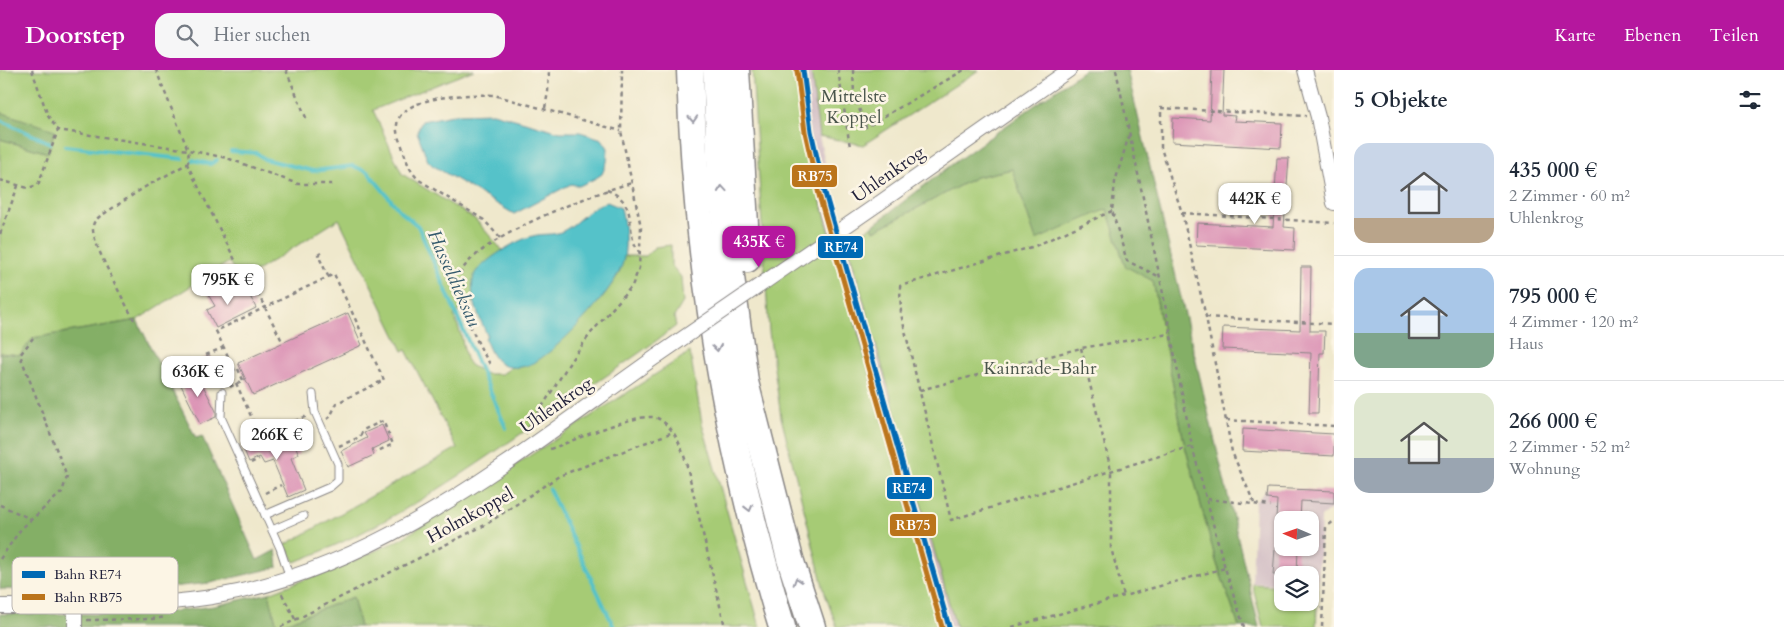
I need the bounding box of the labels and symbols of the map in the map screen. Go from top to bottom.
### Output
park label: Mittelste Koppel [821,84,887,130]
one-way arrow [687,115,698,123]
street label: Uhlenkrog [847,140,930,209]
line badge: RB75 [791,164,838,188]
text: RB75 [798,167,832,186]
pin: 442K € [1214,182,1296,225]
one-way arrow [717,185,728,193]
water label: Hasseldieksau [421,225,487,332]
pin: 435K € [718,226,800,268]
line badge: RE74 [817,235,864,259]
text: RE74 [824,238,858,257]
pin: 795K € [187,264,269,306]
one-way arrow [711,345,722,353]
pin: 636K € [157,356,239,398]
park label: Kainrade-Bahr [983,356,1097,381]
street label: Uhlenkrog [515,371,598,440]
pin: 266K € [236,418,318,461]
line badge: RE74 [886,476,933,500]
text: RE74 [892,479,926,498]
street label: Holmkoppel [422,481,519,550]
one-way arrow [743,503,753,511]
north arrow [1274,511,1319,556]
line badge: RB75 [889,513,937,537]
text: RB75 [896,516,930,535]
legend [12,557,178,614]
text: Bahn RE74 [54,565,122,584]
one-way arrow [792,577,802,585]
text: Bahn RB75 [54,588,123,607]

